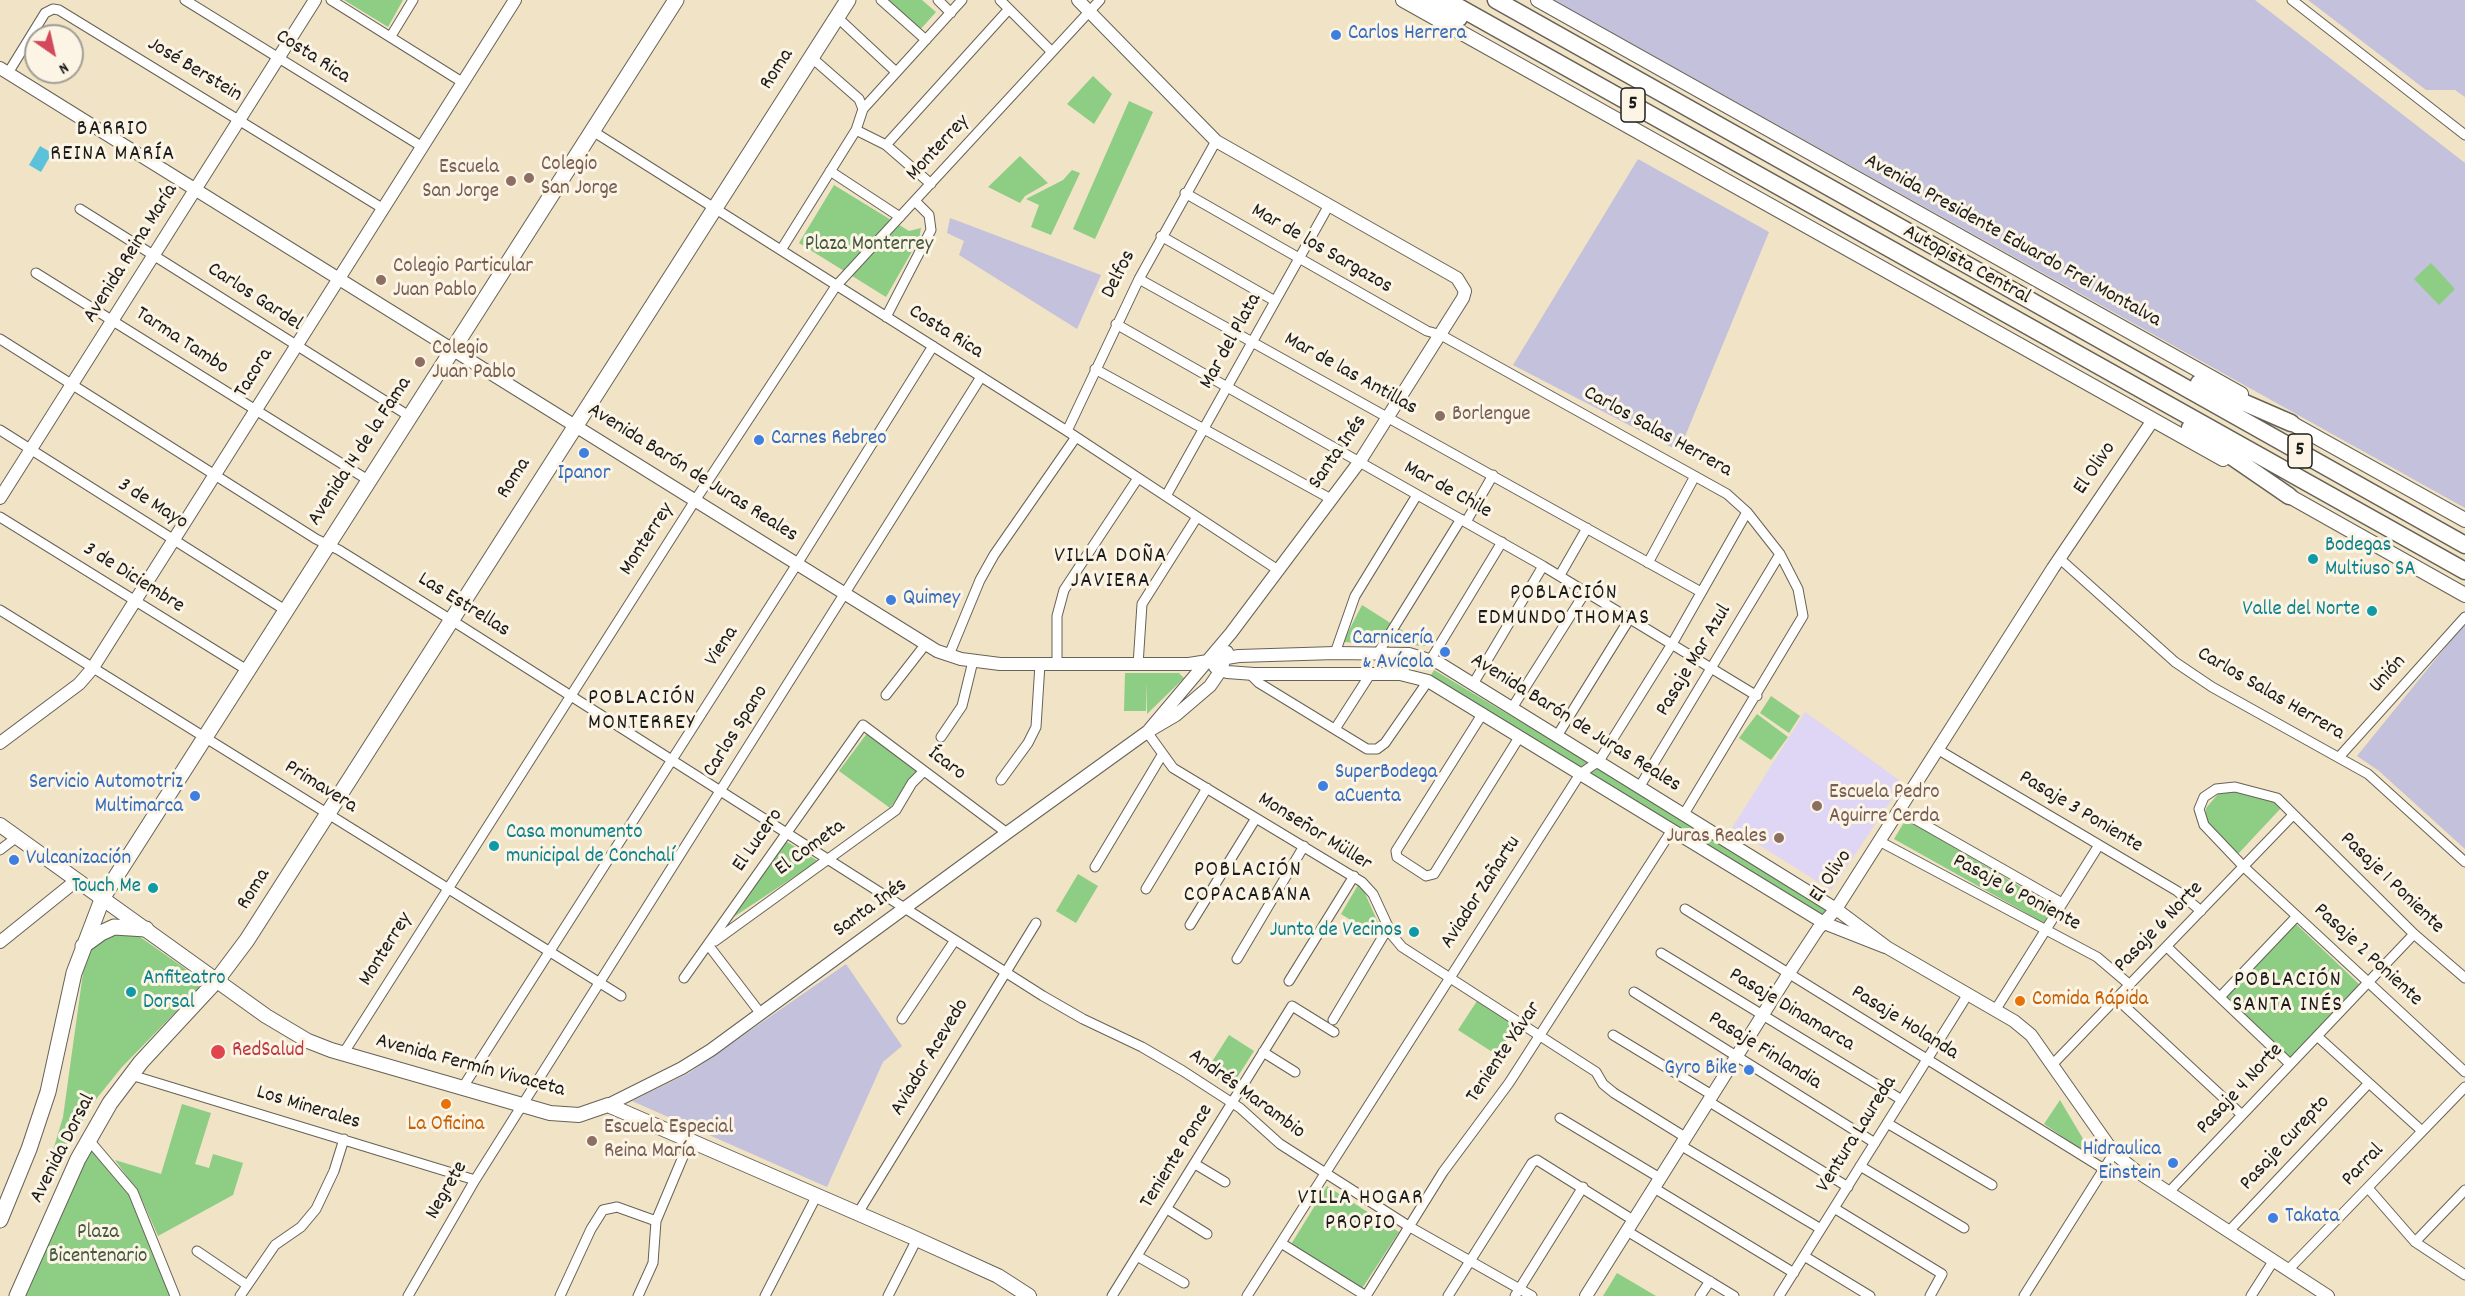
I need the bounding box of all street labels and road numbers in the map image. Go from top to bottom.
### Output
street label: Costa Rica [270,25,354,91]
street label: José Berstein [142,33,246,109]
street label: Roma [755,45,801,95]
road number: 5 [1621,88,1645,122]
street label: Monterrey [902,111,976,187]
street label: Avenida Presidente Eduardo Frei Montalva [1859,150,2165,334]
street label: Avenida Reina María [79,180,185,328]
street label: Mar de los Sargazos [1246,199,1396,301]
street label: Autopista Central [1898,221,2034,311]
street label: Delfos [1097,247,1143,303]
street label: Carlos Gardel [202,258,306,338]
street label: Mar del Plata [1195,290,1269,394]
street label: Costa Rica [903,300,987,366]
street label: Tarma Tambo [130,303,232,381]
street label: Mar de las Antillas [1279,328,1421,422]
street label: Tacora [230,345,280,403]
street label: Avenida 14 de la Fama [303,373,419,531]
street label: Carlos Salas Herrera [1578,382,1736,484]
street label: Avenida Barón de Juras Reales [582,399,802,549]
street label: Santa Inés [1304,411,1374,495]
road number: 5 [2288,434,2312,468]
street label: El Olivo [2069,438,2123,500]
street label: Roma [492,454,538,504]
street label: Mar de Chile [1399,457,1495,525]
street label: 3 de Mayo [112,474,192,536]
street label: Monterrey [615,499,681,581]
street label: 3 de Diciembre [78,538,188,620]
street label: Las Estrellas [412,568,514,644]
street label: Pasaje Mar Azul [1652,601,1738,721]
street label: Viena [701,622,745,672]
street label: Carlos Salas Herrera [2192,643,2348,747]
street label: Avenida Barón de Juras Reales [1465,649,1685,799]
street label: Unión [2365,651,2413,699]
street label: Carlos Spano [699,681,775,783]
street label: Ícaro [922,743,970,787]
street label: Primavera [279,756,361,820]
street label: Pasaje 3 Poniente [2013,766,2147,860]
street label: Monseñor Müller [1252,788,1376,878]
street label: El Lucero [728,804,790,878]
street label: El Cometa [771,815,851,883]
street label: Pasaje 1 Poniente [2334,828,2448,940]
street label: Aviador Zañartu [1436,832,1528,954]
street label: El Olivo [1805,846,1859,908]
street label: Pasaje 6 Poniente [1948,850,2084,938]
street label: Roma [233,865,277,915]
street label: Santa Inés [829,874,913,944]
street label: Pasaje 6 Norte [2110,877,2210,979]
street label: Pasaje 2 Poniente [2307,899,2427,1013]
street label: Monterrey [355,909,419,991]
street label: Pasaje Dinamarca [1724,964,1858,1058]
street label: Pasaje Holanda [1846,981,1962,1067]
street label: Aviador Acevedo [886,995,976,1121]
street label: Teniente Yávar [1462,998,1548,1108]
street label: Pasaje Finlandia [1703,1007,1825,1097]
street label: Avenida Fermín Vivaceta [373,1030,567,1104]
street label: Pasaje 4 Norte [2192,1039,2290,1141]
street label: Andrés Marambio [1183,1044,1309,1146]
street label: Ventura Laureda [1812,1072,1904,1198]
street label: Los Minerales [253,1081,363,1137]
street label: Avenida Dorsal [26,1090,102,1208]
street label: Pasaje Curepto [2236,1091,2336,1197]
street label: Teniente Ponce [1136,1100,1220,1214]
street label: Parral [2338,1139,2390,1193]
street label: Negrete [421,1157,475,1225]

